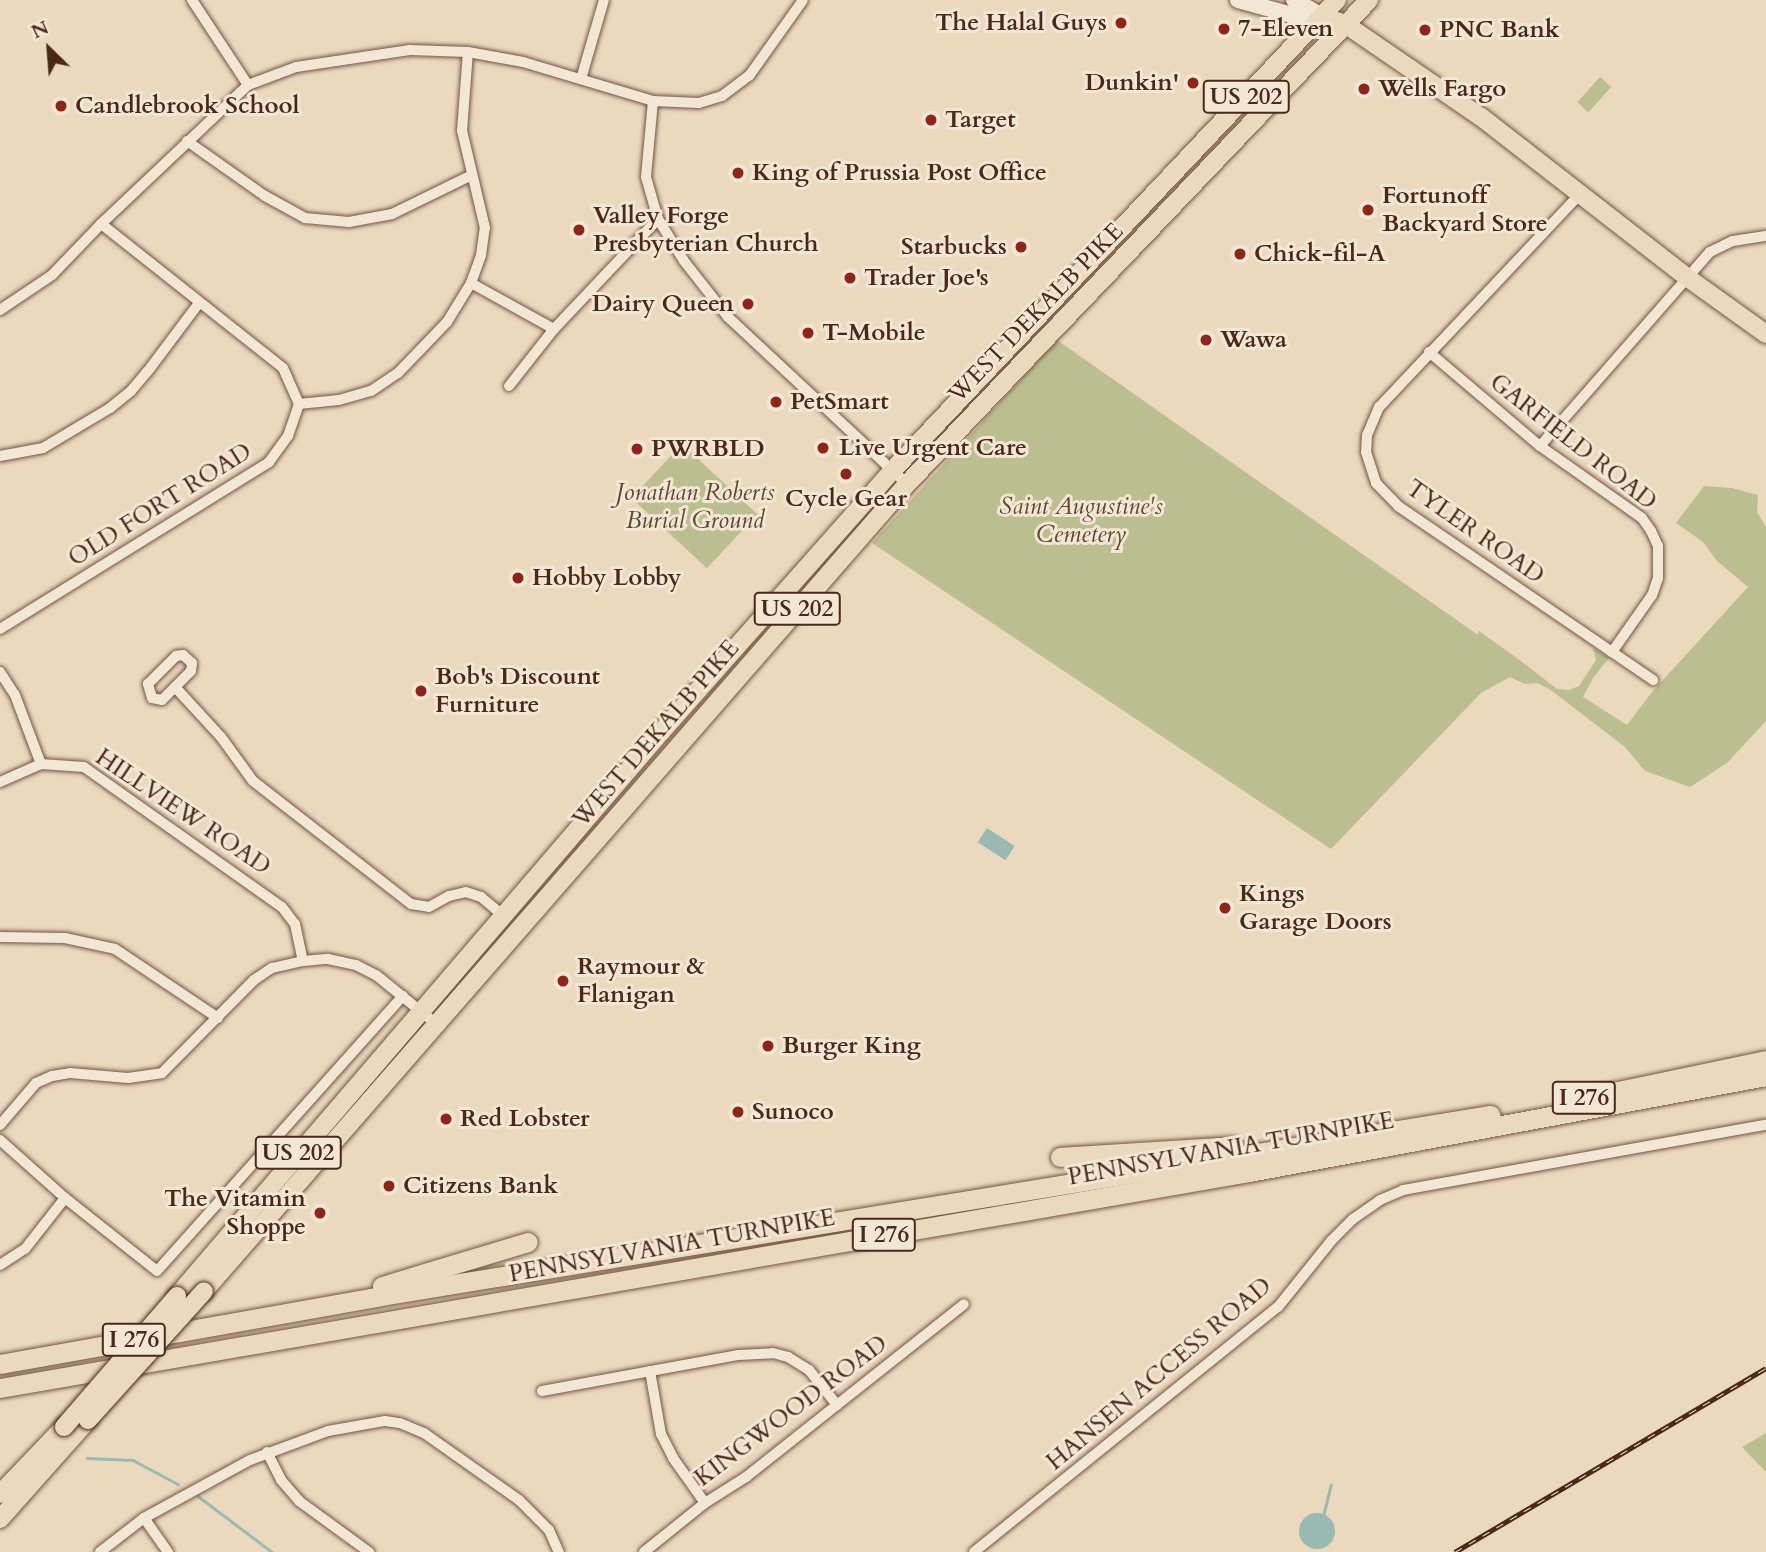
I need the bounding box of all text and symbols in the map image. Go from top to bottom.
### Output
place label: The Halal Guys [935,9,1107,37]
north arrow [14,14,84,84]
text: N [27,15,53,45]
marker: The Halal Guys [1113,15,1129,31]
place label: 7-Eleven [1238,15,1334,43]
place label: PNC Bank [1439,16,1560,44]
marker: 7-Eleven [1216,21,1232,37]
marker: PNC Bank [1417,22,1433,38]
place label: Dunkin' [1085,69,1179,97]
marker: Dunkin' [1185,75,1201,91]
place label: Wells Fargo [1378,75,1506,103]
road number: US 202 [1202,78,1290,116]
marker: Wells Fargo [1356,81,1372,97]
place label: Candlebrook School [75,92,300,120]
marker: Candlebrook School [53,98,69,114]
place label: Target [945,106,1016,134]
marker: Target [923,112,939,128]
place label: King of Prussia Post Office [752,159,1047,187]
marker: King of Prussia Post Office [730,165,746,181]
place label: Fortunoff Backyard Store [1382,182,1548,238]
place label: Valley Forge Presbyterian Church [593,202,819,258]
marker: Fortunoff Backyard Store [1360,202,1376,218]
street label: WEST DEKALB PIKE [943,217,1129,409]
marker: Valley Forge Presbyterian Church [571,222,587,238]
place label: Starbucks [901,233,1007,261]
marker: Starbucks [1013,239,1029,255]
place label: Chick-fil-A [1254,240,1385,268]
marker: Chick-fil-A [1232,246,1248,262]
place label: Trader Joe's [864,264,989,292]
marker: Trader Joe's [842,270,858,286]
place label: Dairy Queen [592,290,734,318]
marker: Dairy Queen [740,296,756,312]
place label: T-Mobile [822,319,926,347]
marker: T-Mobile [800,325,816,341]
place label: Wawa [1220,326,1287,354]
marker: Wawa [1198,332,1214,348]
street label: GARFIELD ROAD [1484,368,1662,516]
place label: PetSmart [790,388,889,416]
marker: PetSmart [768,394,784,410]
place label: Live Urgent Care [839,434,1027,462]
place label: PWRBLD [651,435,765,463]
street label: OLD FORT ROAD [63,437,257,573]
marker: Live Urgent Care [813,438,833,458]
marker: PWRBLD [629,441,645,457]
marker: Cycle Gear [838,466,854,482]
street label: TYLER ROAD [1400,474,1550,590]
park label: Jonathan Roberts Burial Ground [615,479,775,535]
place label: Cycle Gear [785,485,907,513]
park label: Saint Augustine's Cemetery [999,493,1163,549]
place label: Hobby Lobby [532,564,682,592]
marker: Hobby Lobby [510,570,526,586]
road number: US 202 [753,590,841,628]
street label: WEST DEKALB PIKE [567,634,745,834]
place label: Bob's Discount Furniture [435,663,600,719]
marker: Bob's Discount Furniture [413,683,429,699]
street label: HILLVIEW ROAD [90,743,276,881]
place label: Kings Garage Doors [1239,880,1392,936]
marker: Kings Garage Doors [1217,900,1233,916]
place label: Raymour & Flanigan [577,953,705,1009]
marker: Raymour & Flanigan [555,973,571,989]
place label: Burger King [782,1032,921,1060]
marker: Burger King [760,1038,776,1054]
road number: I 276 [1551,1078,1617,1118]
place label: Sunoco [752,1098,834,1126]
marker: Sunoco [730,1104,746,1120]
place label: Red Lobster [460,1105,590,1133]
street label: PENNSYLVANIA TURNPIKE [1066,1106,1396,1192]
marker: Red Lobster [438,1111,454,1127]
road number: US 202 [254,1134,342,1172]
place label: Citizens Bank [403,1172,558,1200]
marker: Citizens Bank [381,1178,397,1194]
place label: The Vitamin Shoppe [164,1185,306,1241]
street label: PENNSYLVANIA TURNPIKE [507,1203,837,1289]
marker: The Vitamin Shoppe [312,1205,328,1221]
road number: I 276 [851,1216,917,1254]
street label: HANSEN ACCESS ROAD [1041,1272,1277,1476]
road number: I 276 [101,1320,167,1359]
street label: KINGWOOD ROAD [689,1329,893,1493]

